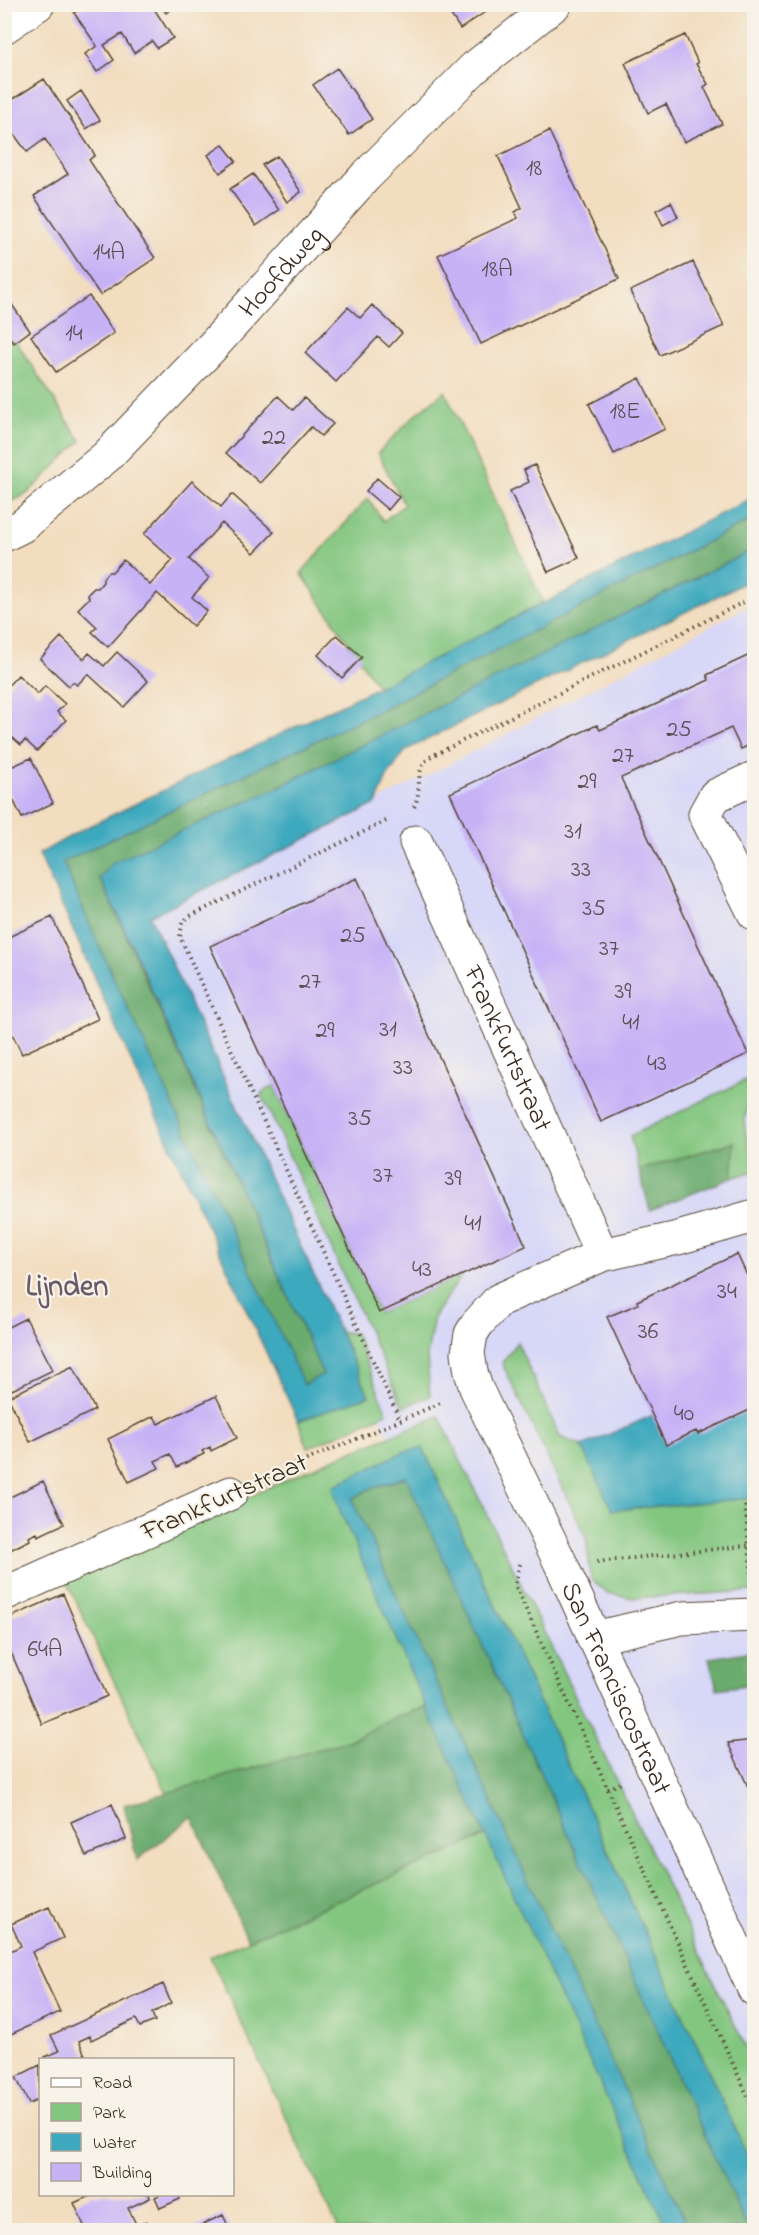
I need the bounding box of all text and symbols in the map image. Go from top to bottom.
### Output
house number: 18 [526,152,542,187]
street label: Hoofdweg [230,218,334,327]
house number: 14A [93,236,125,271]
house number: 18A [481,253,513,288]
house number: 14 [65,317,83,352]
house number: 18E [609,395,641,430]
house number: 22 [262,421,286,456]
house number: 25 [666,713,692,748]
house number: 27 [612,739,634,774]
house number: 29 [577,765,597,800]
house number: 31 [564,815,582,850]
house number: 33 [571,853,591,888]
house number: 35 [582,892,606,927]
house number: 25 [340,919,366,954]
house number: 37 [599,932,619,967]
street label: Frankfurtstraat [452,959,561,1138]
house number: 27 [299,965,321,1000]
house number: 39 [614,975,632,1010]
house number: 41 [622,1006,640,1041]
house number: 31 [379,1013,397,1048]
house number: 29 [315,1014,335,1049]
house number: 43 [647,1047,667,1082]
house number: 33 [393,1051,413,1086]
house number: 35 [348,1102,372,1137]
house number: 37 [373,1159,393,1194]
house number: 39 [444,1162,462,1197]
house number: 41 [464,1207,482,1242]
house number: 43 [412,1253,432,1288]
district label: Lijnden [26,1266,108,1310]
house number: 34 [717,1275,737,1310]
house number: 36 [638,1315,659,1350]
house number: 40 [674,1397,694,1432]
street label: Frankfurtstraat [135,1444,314,1553]
street label: San Franciscostraat [550,1576,680,1801]
house number: 64A [27,1633,63,1668]
legend [39,2058,234,2196]
text: Road [93,2071,132,2097]
text: Park [93,2101,126,2127]
text: Water [93,2131,137,2157]
text: Building [92,2161,152,2188]

